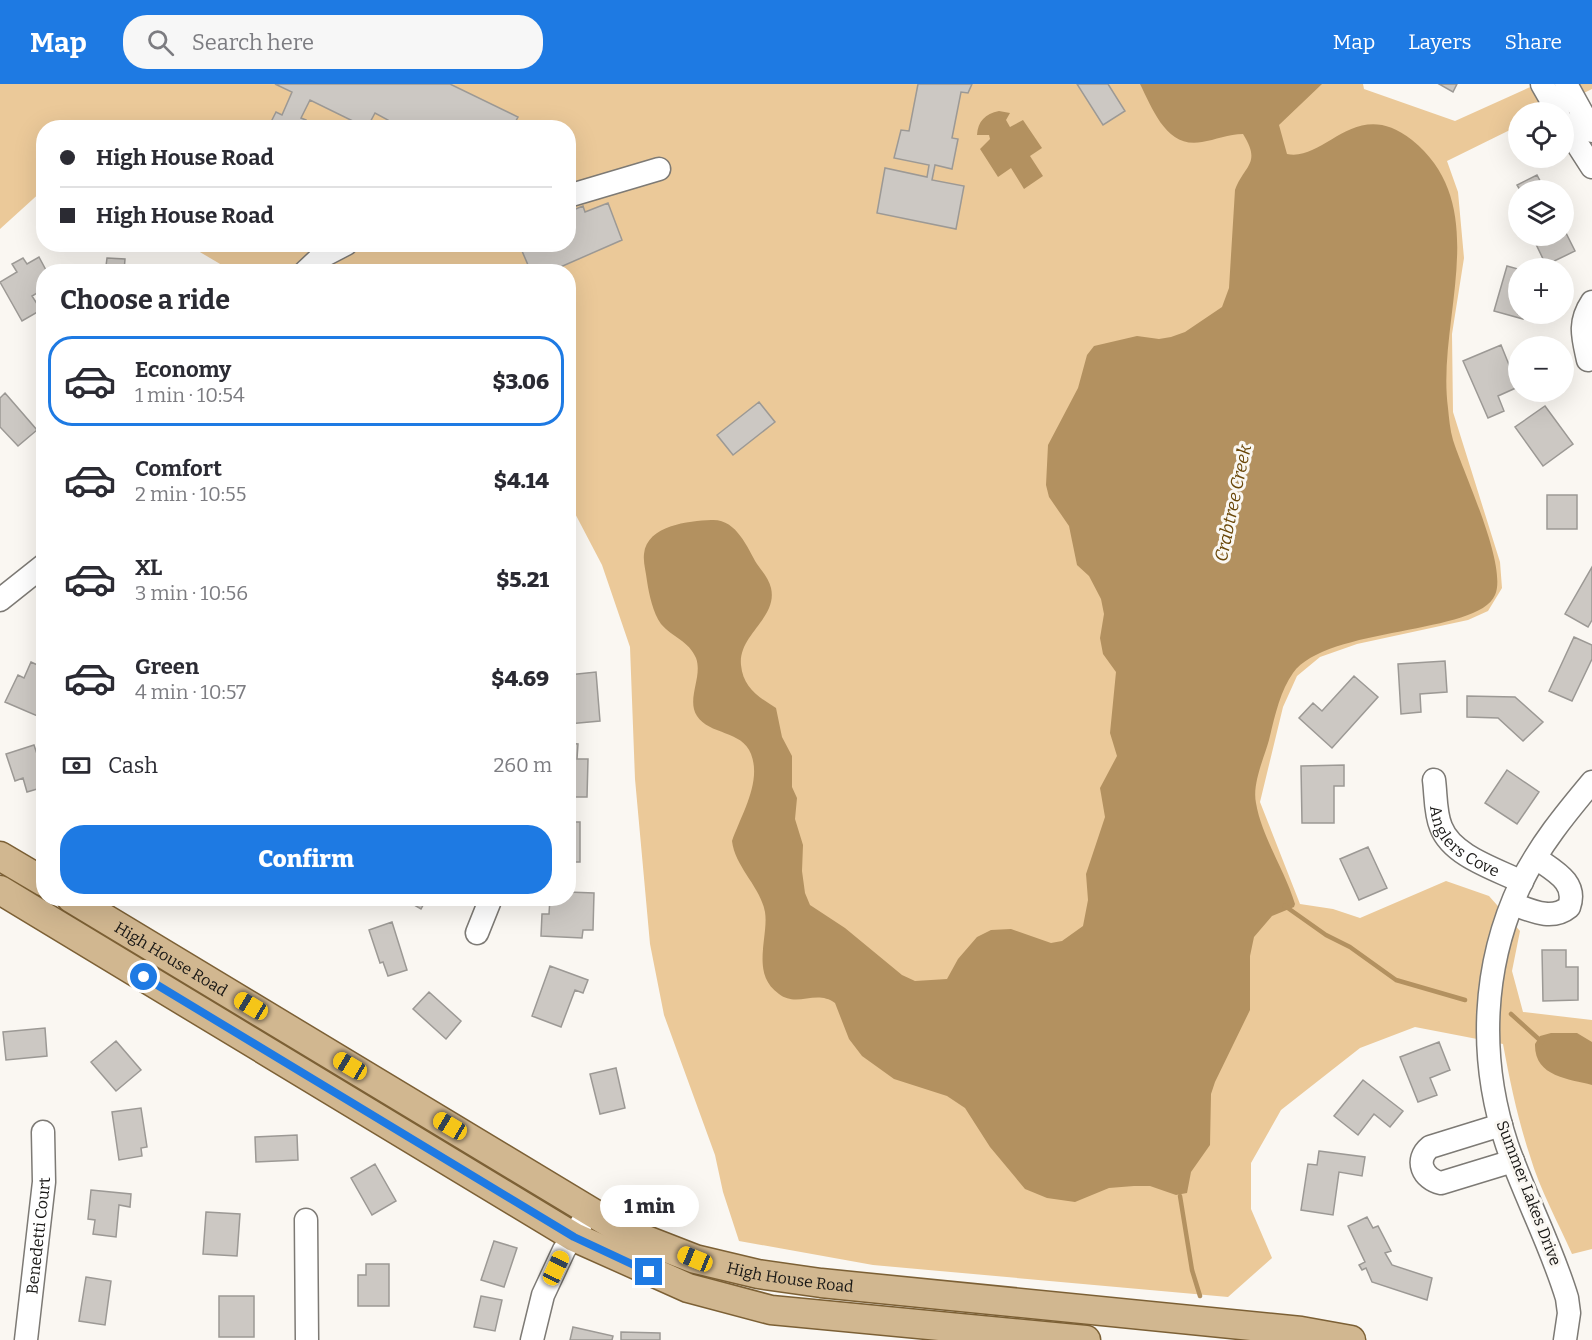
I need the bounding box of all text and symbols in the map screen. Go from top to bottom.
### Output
search box [123,15,543,69]
text: Map [30,26,87,59]
icon: search [144,26,177,59]
text: Search here [192,29,314,56]
text: Map [1333,29,1375,55]
text: Layers [1408,29,1472,55]
text: Share [1505,29,1562,55]
map controls [1508,102,1574,402]
button: locate [1508,102,1574,168]
text: High House Road [96,144,274,171]
button: layers [1508,180,1574,246]
text: High House Road [96,202,274,229]
button: + [1508,258,1574,324]
text: Choose a ride [60,284,230,316]
button: − [1508,336,1574,402]
icon: car [63,354,117,408]
text: Economy [135,356,231,383]
text: $3.06 [492,368,549,395]
text: 1 min · 10:54 [135,383,245,407]
water label: Crabtree Creek [1210,442,1256,564]
icon: car [63,453,117,507]
text: Comfort [135,455,222,482]
text: $4.14 [494,467,549,494]
text: 2 min · 10:55 [135,482,246,506]
icon: car [63,552,117,606]
text: XL [135,554,162,581]
text: $5.21 [496,566,549,593]
text: 3 min · 10:56 [135,581,248,605]
icon: car [63,651,117,705]
text: Green [135,653,199,680]
text: $4.69 [491,665,549,692]
text: 4 min · 10:57 [135,680,246,704]
icon: cash [60,749,93,782]
text: Cash [108,752,158,779]
text: 260 m [493,753,552,777]
street label: Anglers Cove [1427,804,1503,880]
button: Confirm [60,825,552,894]
street label: High House Road [111,917,231,1000]
route start [130,963,157,990]
car [231,989,271,1023]
car [330,1049,370,1083]
car [430,1109,470,1143]
street label: Summer Lakes Drive [1493,1118,1565,1268]
street label: Benedetti Court [22,1177,54,1295]
callout: 1 min [600,1185,698,1227]
text: 1 min [624,1194,675,1218]
car [675,1244,715,1274]
car [540,1248,572,1288]
street label: High House Road [725,1257,855,1296]
route end [635,1258,662,1285]

